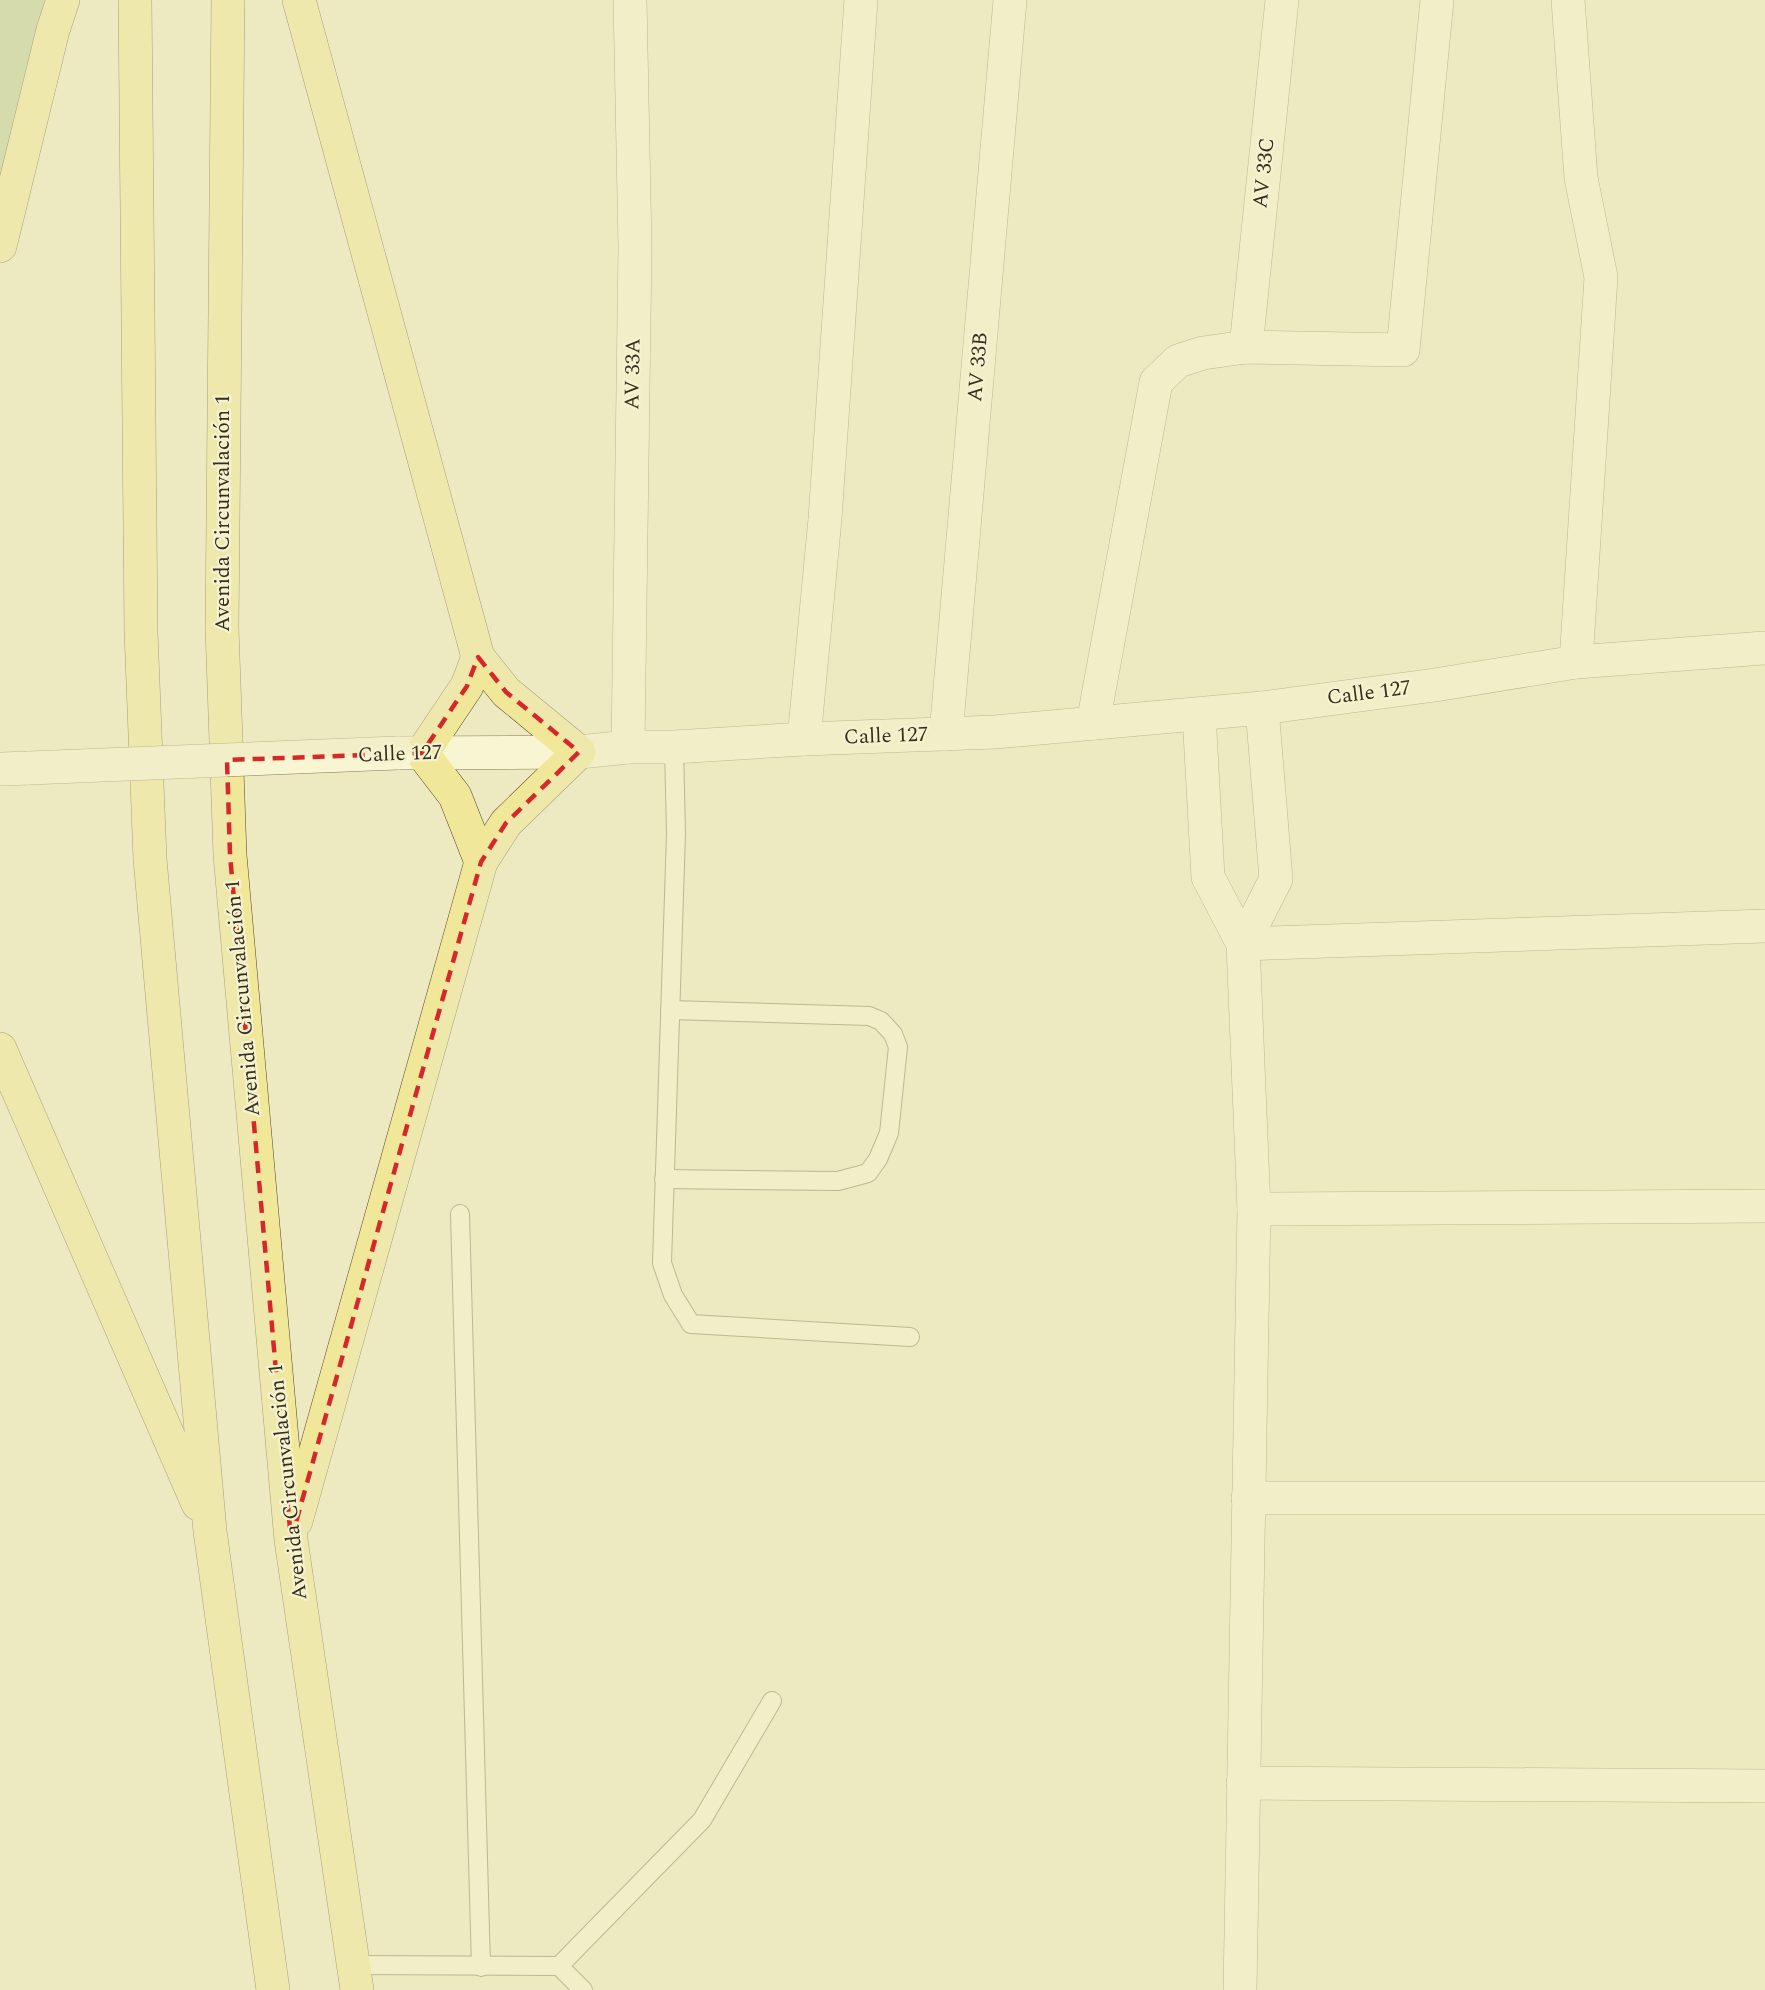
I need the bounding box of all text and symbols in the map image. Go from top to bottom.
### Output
street label: AV 33C [1244,136,1284,210]
street label: AV 33B [959,331,997,403]
street label: AV 33A [616,338,650,410]
street label: Avenida Circunvalación 1 [207,394,239,632]
street label: Calle 127 [1325,672,1413,714]
street label: Calle 127 [843,719,929,753]
street label: Calle 127 [357,737,443,771]
street label: Avenida Circunvalación 1 [217,878,269,1118]
street label: Avenida Circunvalación 1 [260,1362,316,1602]

